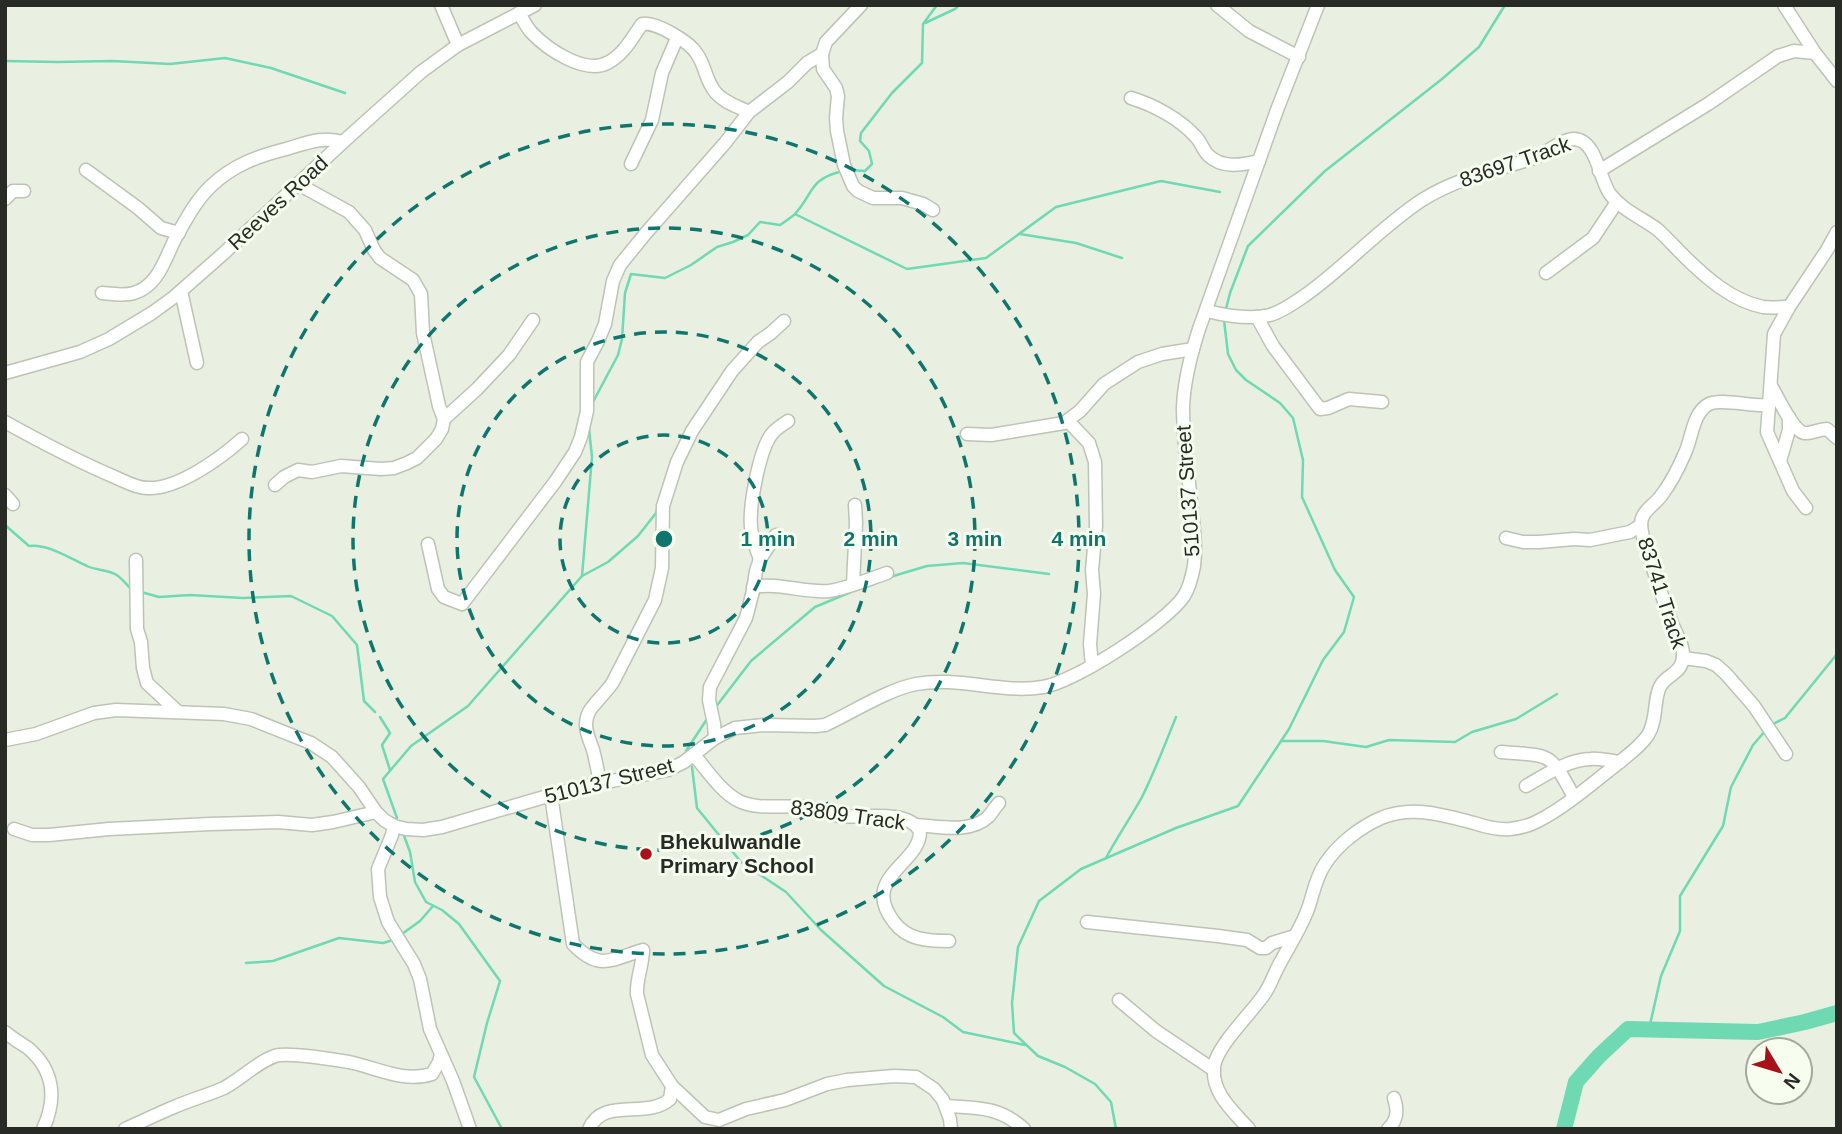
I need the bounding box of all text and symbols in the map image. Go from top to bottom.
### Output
street label: 83697 Track [1456,132,1574,191]
street label: Reeves Road [223,151,332,254]
street label: 510137 Street [1171,424,1204,558]
centre of rings [652,527,676,551]
text: 1 min [741,527,795,550]
text: 2 min [844,527,898,550]
text: 3 min [948,527,1002,550]
text: 4 min [1052,527,1106,550]
street label: 83741 Track [1634,534,1691,652]
street label: 510137 Street [542,753,676,808]
street label: 83809 Track [789,795,907,834]
place label: Bhekulwandle Primary School [660,830,814,877]
marker: Bhekulwandle Primary School [638,846,654,862]
north arrow [1744,1036,1814,1106]
text: N [1780,1069,1805,1093]

